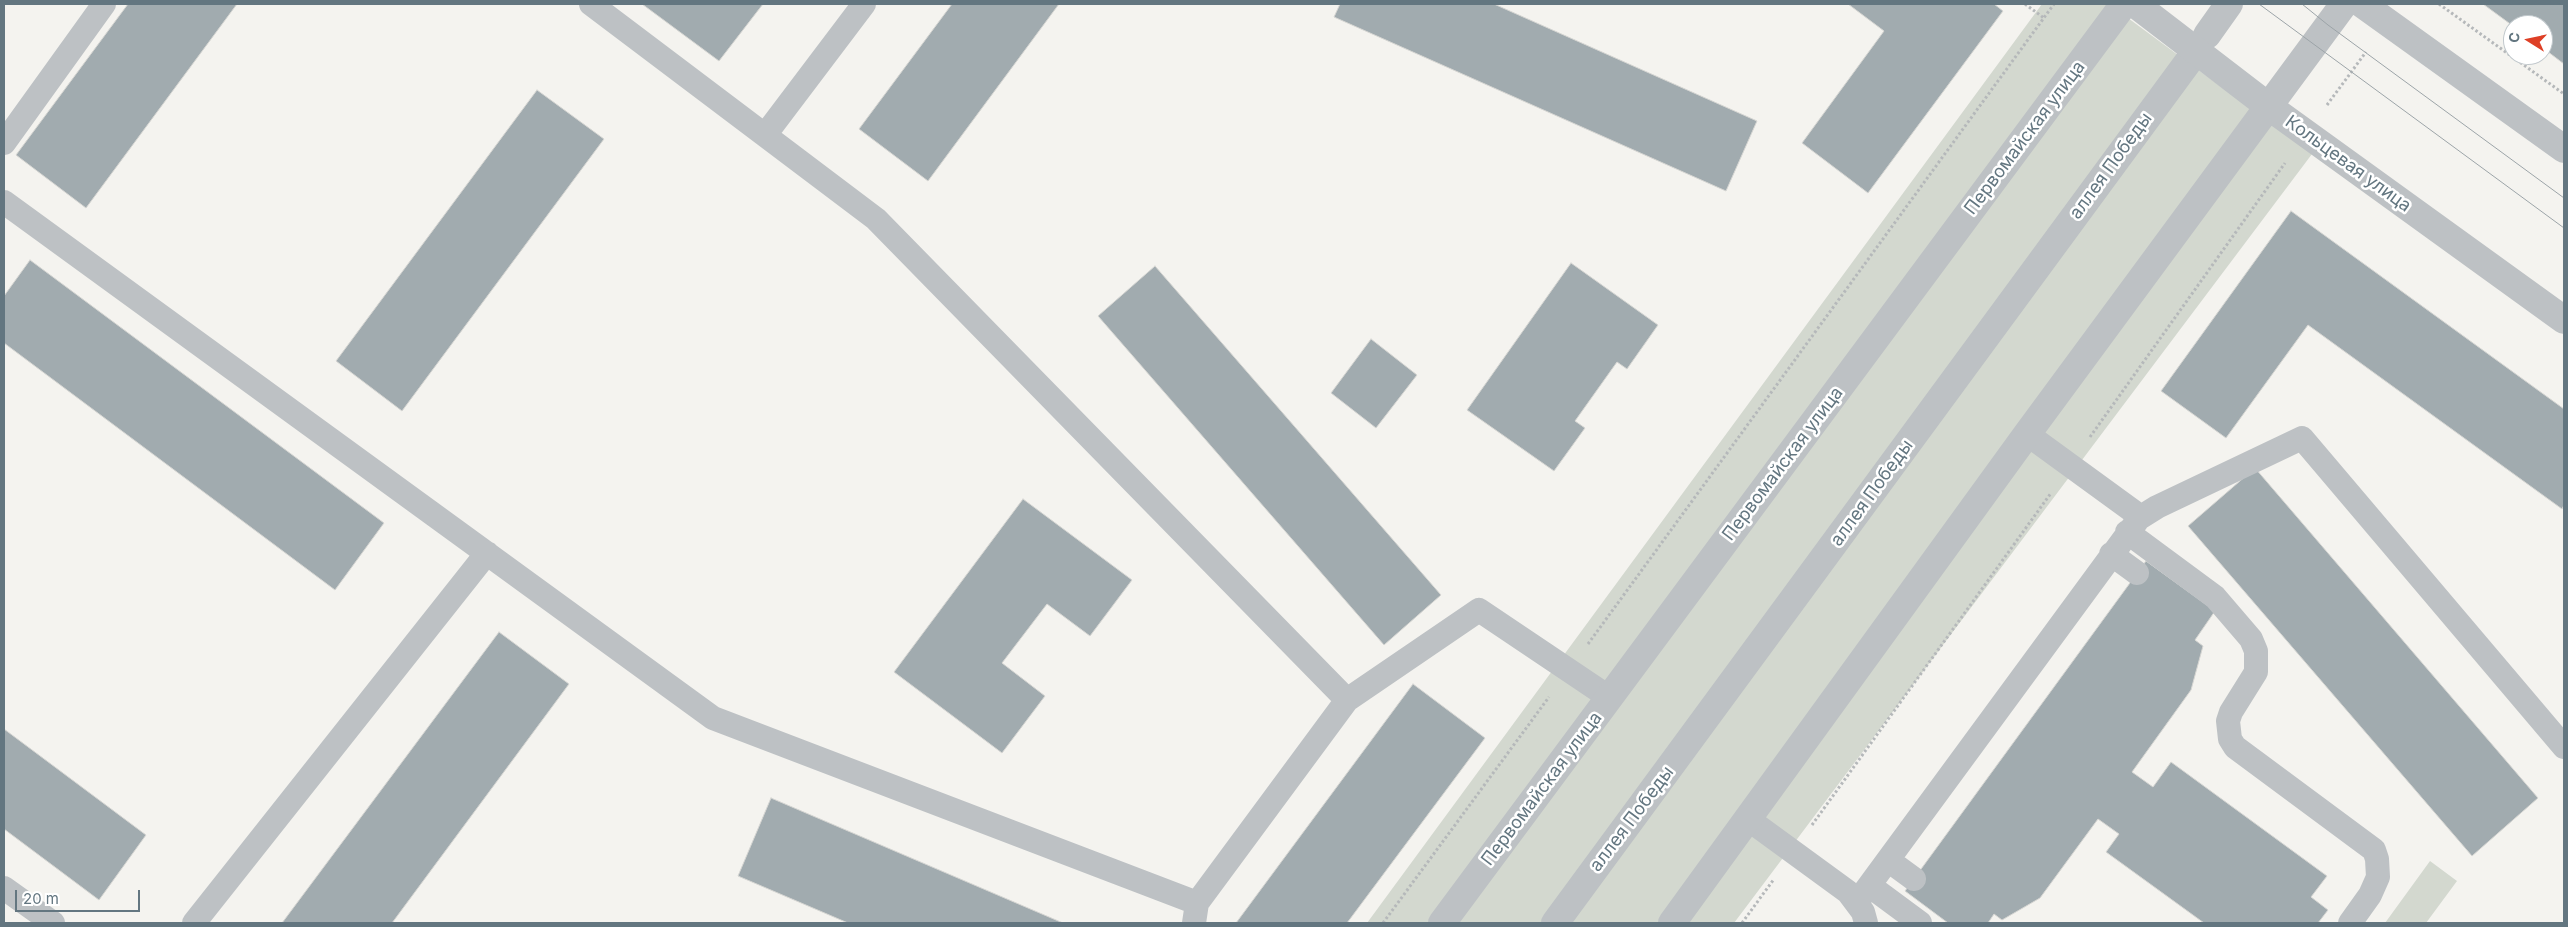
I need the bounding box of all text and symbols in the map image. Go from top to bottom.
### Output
north arrow [2503,15,2553,65]
text: С [2504,31,2523,44]
street label: Первомайская улица [1960,57,2090,219]
street label: аллея Победы [2065,109,2157,223]
street label: Кольцевая улица [2281,111,2415,217]
street label: Первомайская улица [1718,383,1848,545]
street label: аллея Победы [1826,436,1918,550]
street label: Первомайская улица [1477,708,1607,870]
street label: аллея Победы [1585,762,1679,876]
scale bar [18,880,142,912]
text: 20 m [23,889,59,908]

